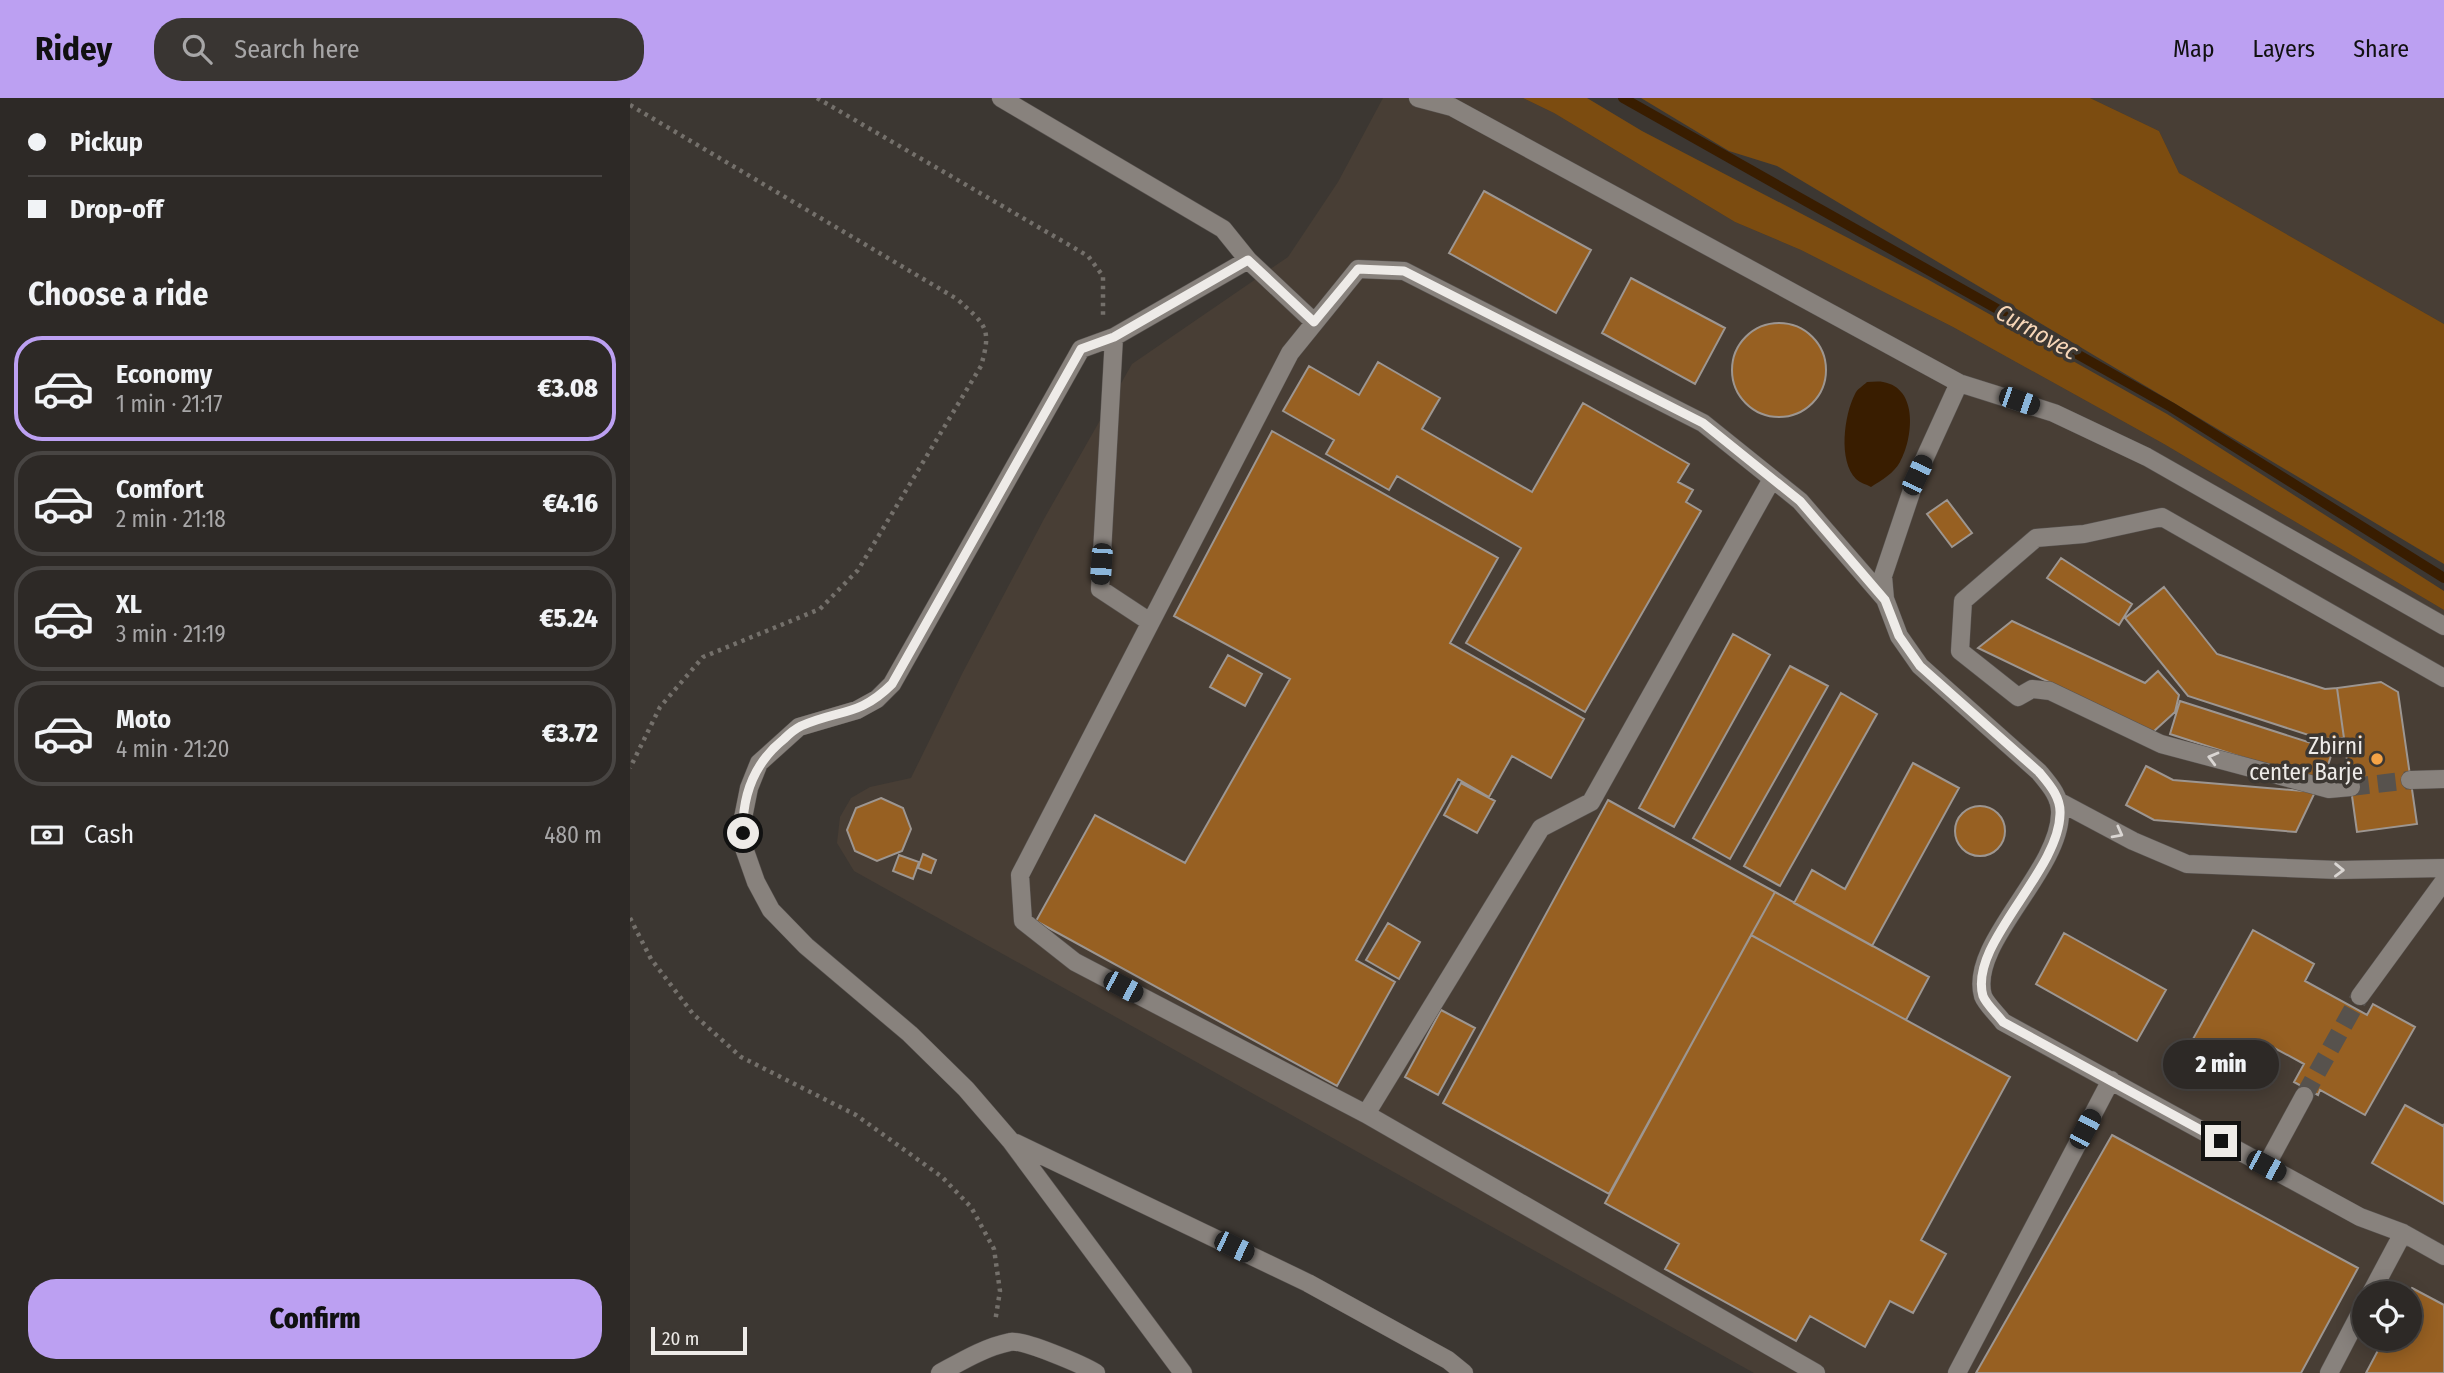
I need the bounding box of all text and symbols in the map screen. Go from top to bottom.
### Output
search box [154,18,644,81]
text: Ridey [35,29,112,69]
icon: search [178,30,216,68]
text: Search here [234,34,360,65]
text: Map [2173,35,2215,63]
text: Layers [2253,35,2315,63]
text: Share [2353,35,2409,63]
text: Pickup [70,127,143,158]
text: Drop-off [70,194,163,225]
text: Choose a ride [28,275,209,313]
water label: Curnovec [1991,298,2084,366]
icon: car [32,357,95,420]
text: Economy [116,359,212,390]
text: €3.08 [537,373,598,404]
car [1996,384,2043,418]
text: 1 min · 21:17 [116,390,223,418]
car [1899,452,1936,498]
icon: car [32,472,95,535]
text: Comfort [116,474,204,505]
text: €4.16 [543,488,598,519]
text: 2 min · 21:18 [116,505,226,533]
car [1090,542,1113,586]
icon: car [32,587,95,650]
text: XL [116,589,142,620]
text: €5.24 [540,603,598,634]
text: 3 min · 21:19 [116,620,226,648]
icon: car [32,702,95,765]
text: Moto [116,704,171,735]
text: €3.72 [542,718,598,749]
place label: Zbirni center Barje [2249,732,2363,786]
text: 4 min · 21:20 [116,735,229,763]
marker: Zbirni center Barje [2369,751,2385,767]
one-way arrow [2207,752,2219,766]
icon: cash [28,816,66,854]
route start [727,817,759,849]
text: Cash [84,819,134,850]
text: 480 m [544,821,602,849]
one-way arrow [2111,825,2124,838]
one-way arrow [2334,862,2345,878]
car [1100,968,1147,1006]
callout: 2 min [2163,1040,2279,1088]
text: 2 min [2196,1050,2246,1078]
car [2066,1106,2105,1152]
route end [2205,1125,2237,1157]
car [2243,1147,2290,1185]
car [1211,1228,1258,1266]
button: Confirm [28,1279,602,1359]
map controls [2352,1281,2422,1351]
button: locate [2352,1281,2422,1351]
scale bar [651,1324,747,1356]
text: 20 m [662,1327,699,1350]

